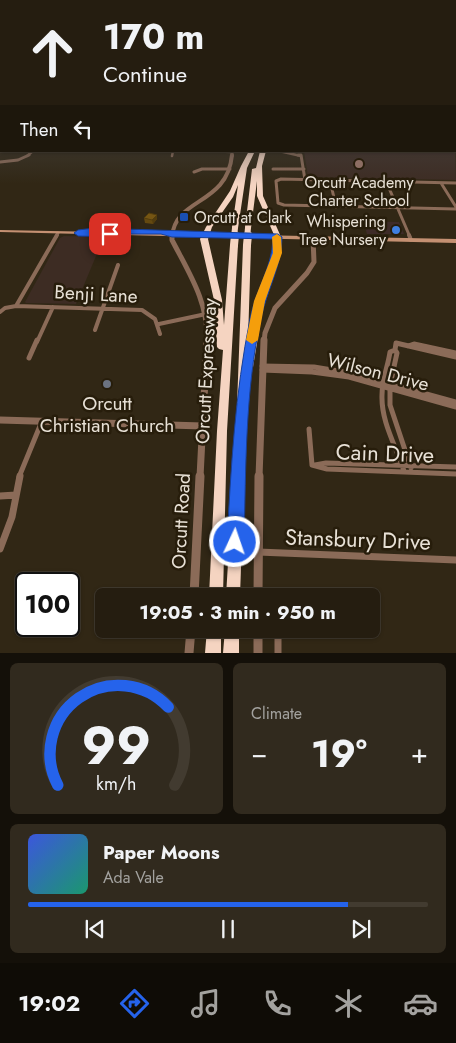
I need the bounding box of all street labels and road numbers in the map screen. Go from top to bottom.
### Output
street label: Benji Lane [54,278,138,310]
street label: Orcutt Expressway [189,297,223,445]
street label: Wilson Drive [324,346,432,398]
street label: Cain Drive [335,435,435,471]
street label: Orcutt Road [165,472,197,570]
street label: Stansbury Drive [285,520,431,558]

